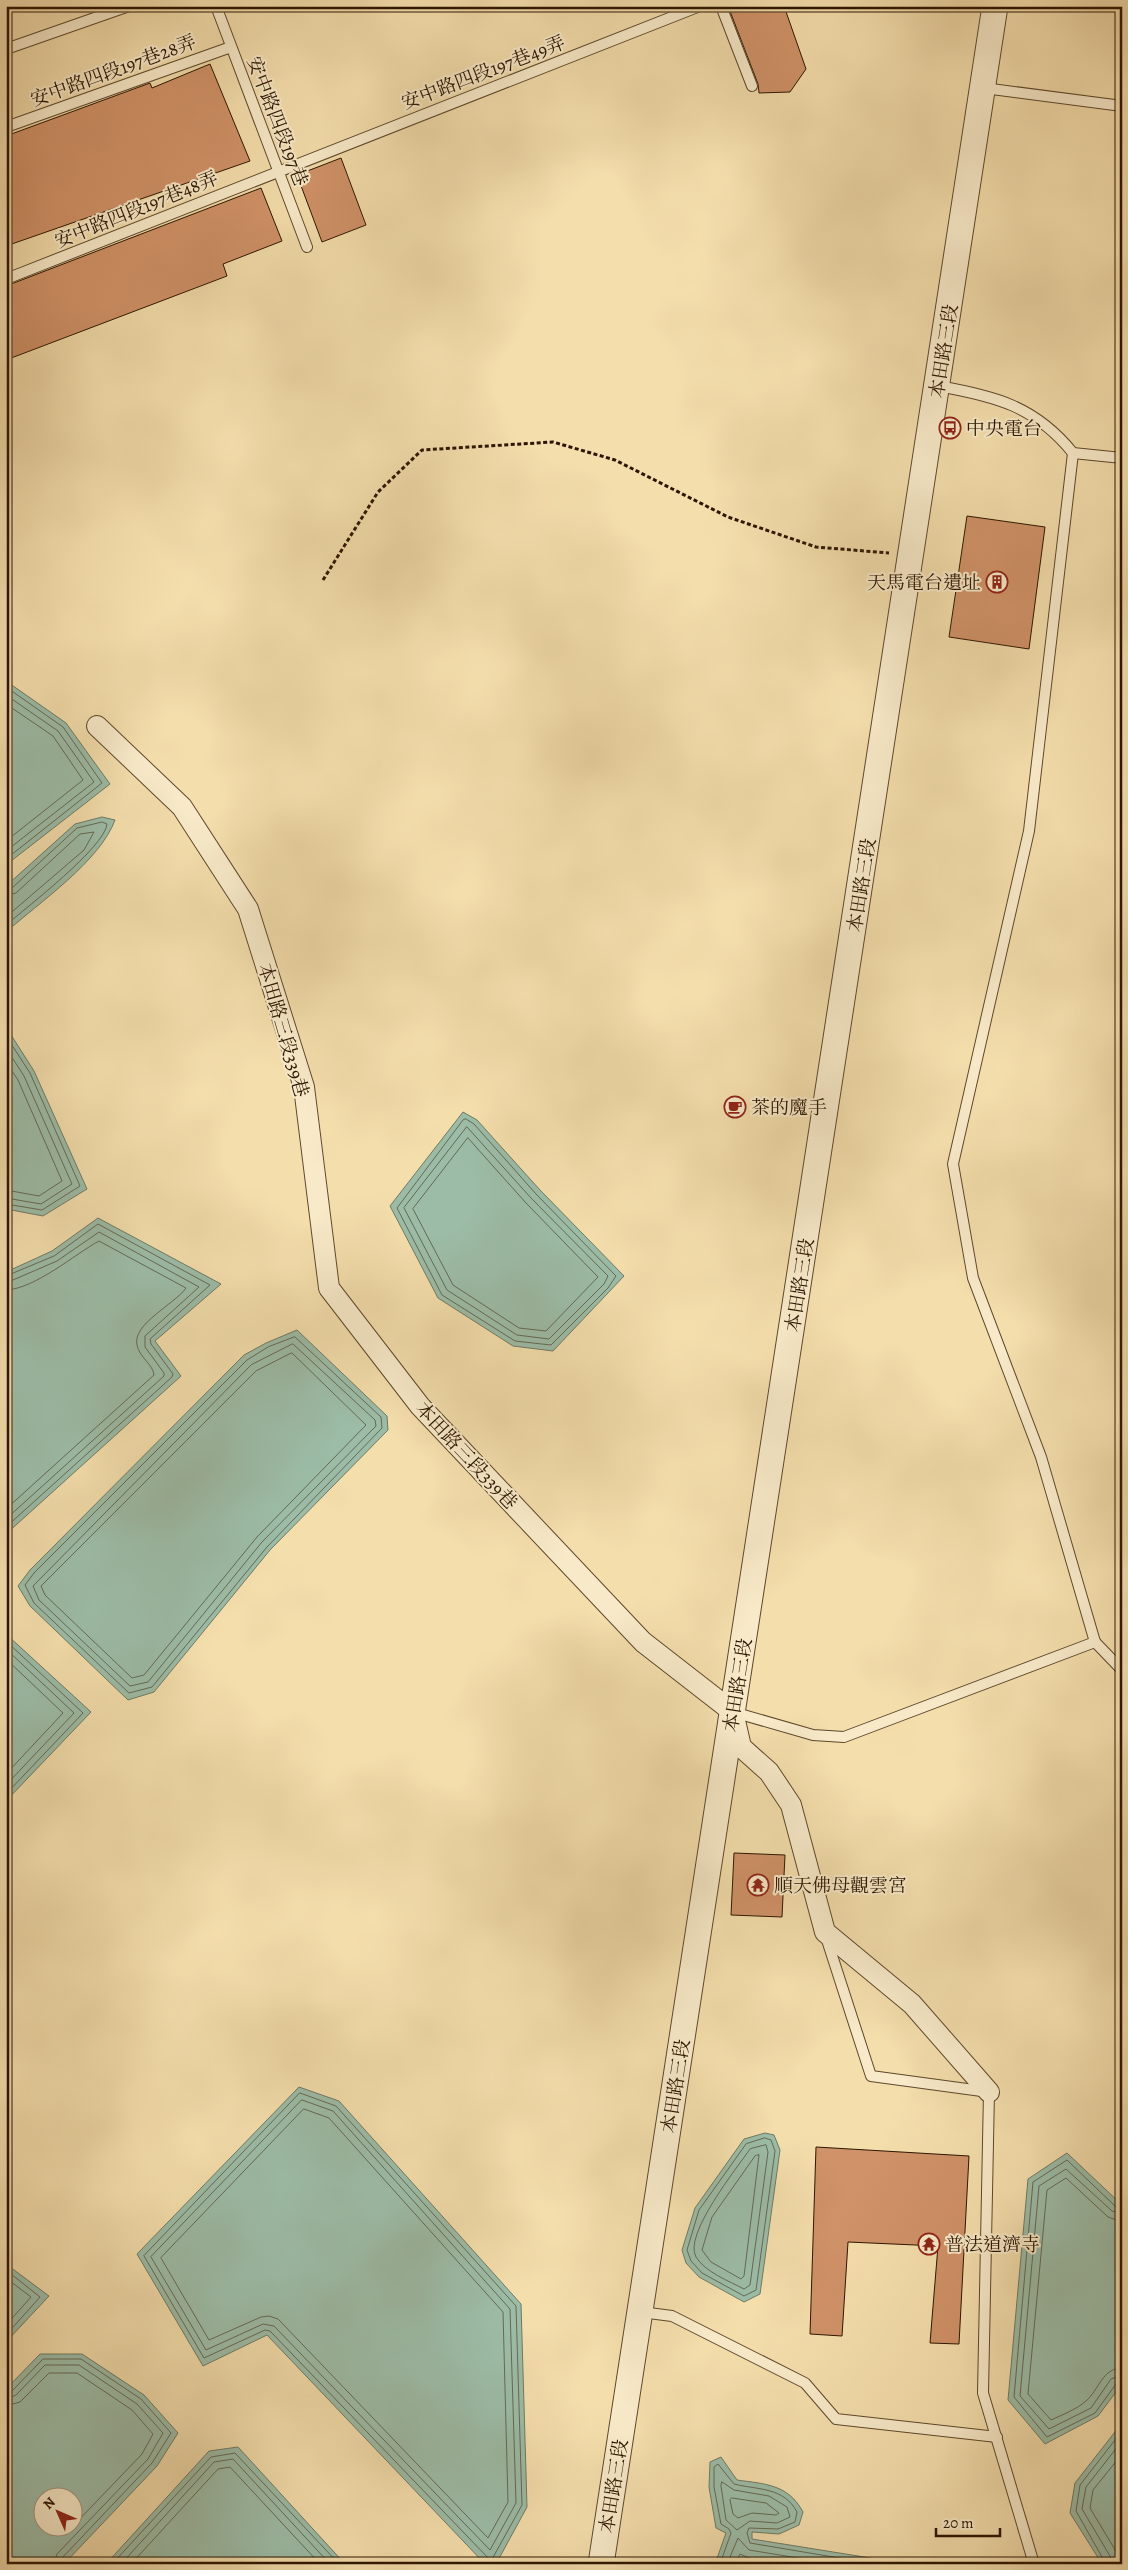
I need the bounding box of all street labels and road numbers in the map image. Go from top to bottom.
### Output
street label: 安中路四段197巷28弄 [27,29,200,113]
street label: 安中路四段197巷49弄 [398,30,569,116]
street label: 安中路四段197巷 [240,53,314,190]
street label: 安中路四段197巷48弄 [51,165,222,255]
street label: 本田路三段 [924,302,964,400]
street label: 本田路三段 [842,836,882,934]
street label: 本田路三段339巷 [251,960,315,1100]
street label: 本田路三段 [780,1236,820,1334]
street label: 本田路三段339巷 [410,1396,523,1515]
street label: 本田路三段 [718,1636,758,1734]
street label: 本田路三段 [656,2037,696,2135]
street label: 本田路三段 [594,2437,634,2535]

